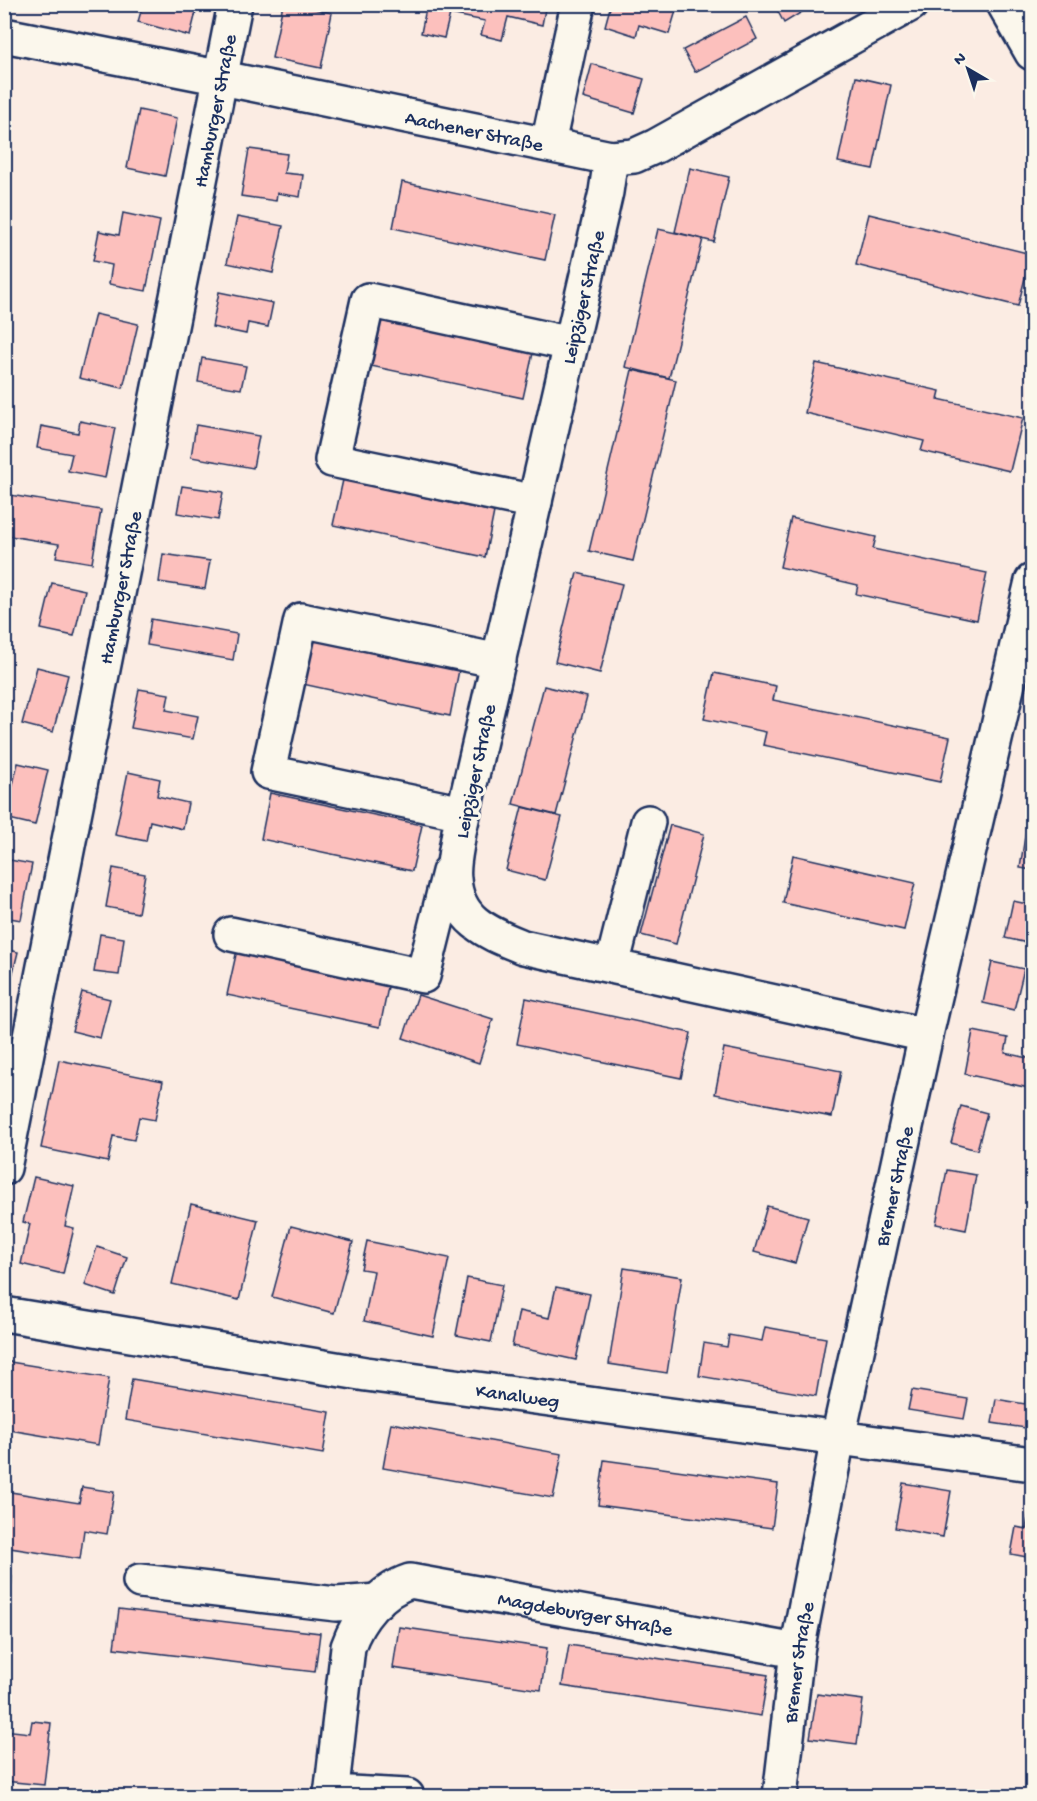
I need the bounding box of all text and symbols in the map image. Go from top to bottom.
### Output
street label: Hamburger Straße [191,32,244,190]
north arrow [938,39,998,99]
text: N [951,49,971,71]
street label: Aachener Straße [403,108,546,159]
street label: Leipziger Straße [559,228,612,367]
street label: Hamburger Straße [96,509,149,667]
street label: Leipziger Straße [452,702,503,841]
street label: Bremer Straße [872,1124,921,1250]
street label: Kanalweg [474,1381,561,1415]
street label: Magdeburger Straße [496,1589,675,1643]
street label: Bremer Straße [781,1600,821,1725]

